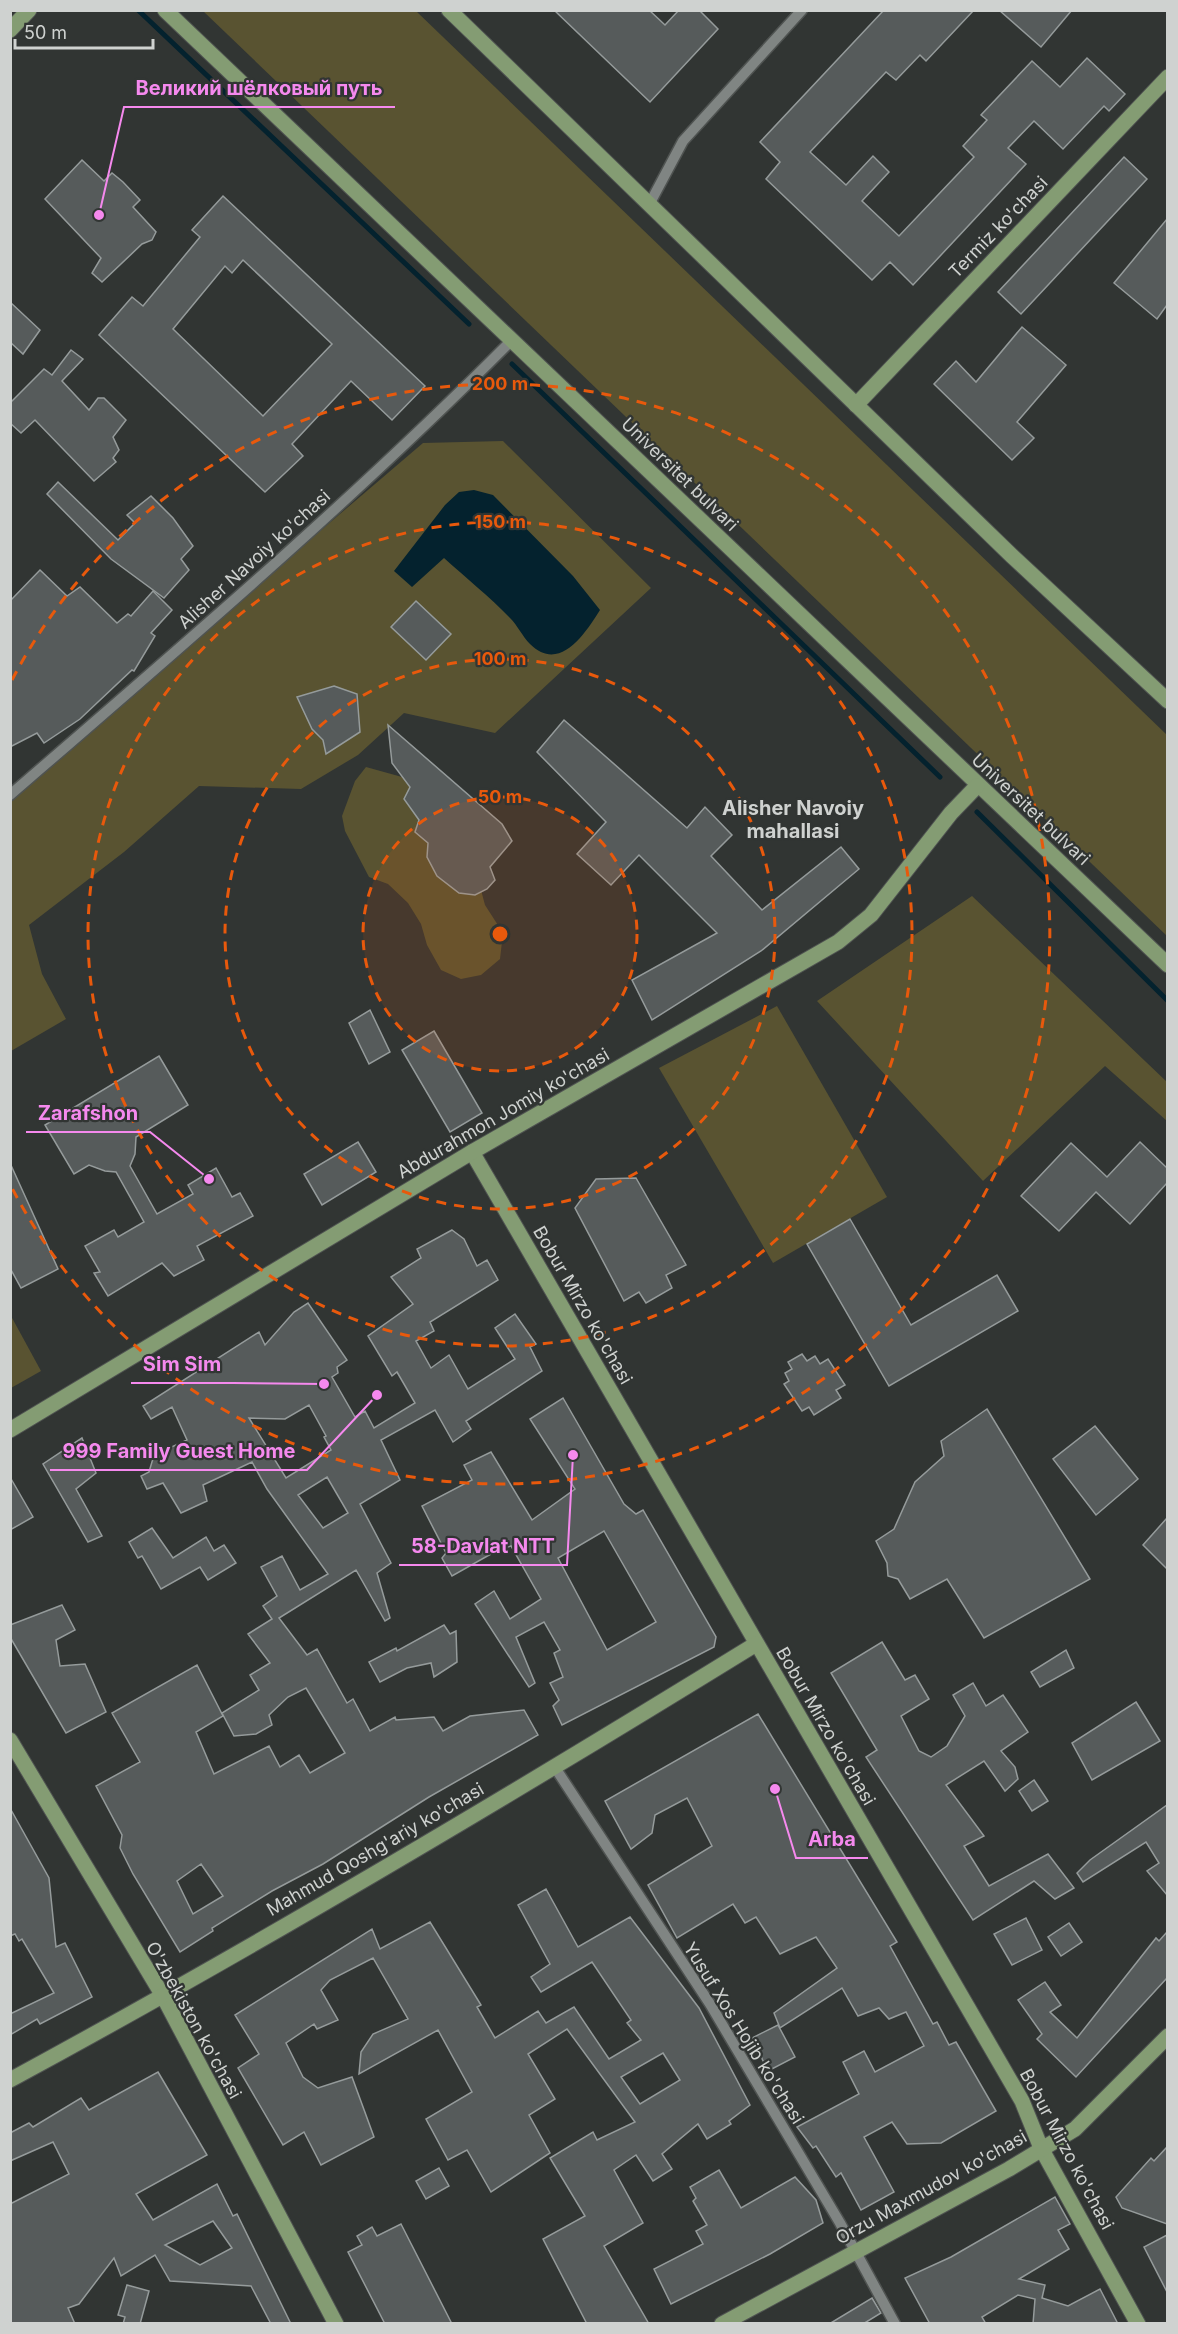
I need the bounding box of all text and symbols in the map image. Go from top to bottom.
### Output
scale bar [15,12,153,50]
text: 50 m [24,22,67,43]
callout: Великий шёлковый путь [124,69,395,107]
text: Великий шёлковый путь [136,76,382,100]
street label: Termiz ko'chasi [944,172,1052,282]
text: 200 m [472,373,528,394]
street label: Universitet bulvari [617,413,743,535]
street label: Alisher Navoiy ko'chasi [174,485,334,633]
text: 150 m [474,511,526,532]
text: 100 m [474,648,526,669]
street label: Universitet bulvari [967,749,1095,869]
text: 50 m [478,786,522,807]
district label: Alisher Navoiy mahallasi [722,796,864,843]
centre of rings [490,924,510,944]
street label: Abdurahmon Jomiy ko'chasi [393,1044,613,1182]
callout: Zarafshon [26,1094,150,1132]
text: Zarafshon [38,1101,138,1125]
street label: Bobur Mirzo ko'chasi [529,1222,637,1388]
callout: Sim Sim [131,1345,233,1383]
text: Sim Sim [143,1352,221,1376]
callout: 999 Family Guest Home [50,1432,307,1470]
text: 999 Family Guest Home [63,1439,295,1463]
callout: 58-Davlat NTT [399,1527,567,1565]
text: 58-Davlat NTT [411,1534,555,1558]
street label: Bobur Mirzo ko'chasi [772,1643,880,1809]
street label: Mahmud Qoshg'ariy ko'chasi [263,1778,487,1920]
callout: Arba [796,1820,868,1858]
text: Arba [808,1827,856,1851]
street label: O'zbekiston ko'chasi [142,1938,246,2102]
street label: Yusuf Xos Hojib ko'chasi [679,1938,809,2128]
street label: Bobur Mirzo ko'chasi [1016,2065,1118,2233]
street label: Orzu Maxmudov ko'chasi [832,2126,1030,2248]

